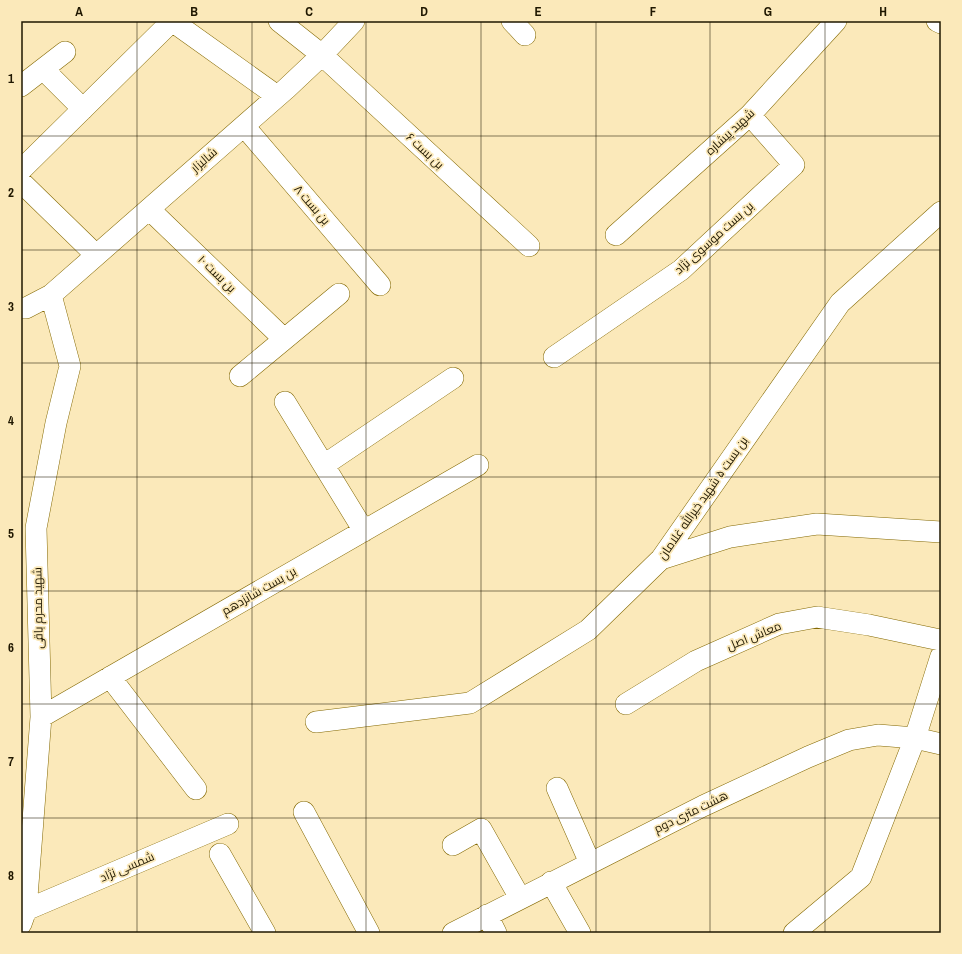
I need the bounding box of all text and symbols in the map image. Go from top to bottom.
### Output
text: A [75,3,83,20]
text: B [190,3,198,20]
text: C [305,3,313,20]
text: D [420,3,428,20]
text: E [534,3,542,20]
text: F [650,3,657,20]
text: G [764,3,772,20]
text: H [879,3,887,20]
text: 1 [8,70,14,87]
street label: شهید پیشاره [702,105,759,159]
street label: بن بست ۶ [403,129,447,173]
street label: شالیزار [187,144,221,177]
street label: بن بست ۸ [290,182,334,228]
text: 2 [8,184,14,201]
street label: بن بست موسوی نژاد [671,198,757,278]
street label: بن بست ۱۰ [194,252,240,296]
text: 3 [8,298,14,315]
text: 4 [8,412,14,429]
street label: بن بست ۵ شهید خیرالله غلامان [654,433,752,563]
text: 5 [8,525,14,542]
street label: بن بست شانزدهم [219,563,299,619]
street label: شهید محرم باقی [29,567,47,649]
street label: معاش اصل [724,618,784,654]
text: 6 [8,639,14,656]
text: 7 [8,753,14,770]
street label: هشت متری دوم [651,787,731,837]
street label: شمسی نژاد [97,848,157,886]
text: 8 [8,867,14,884]

